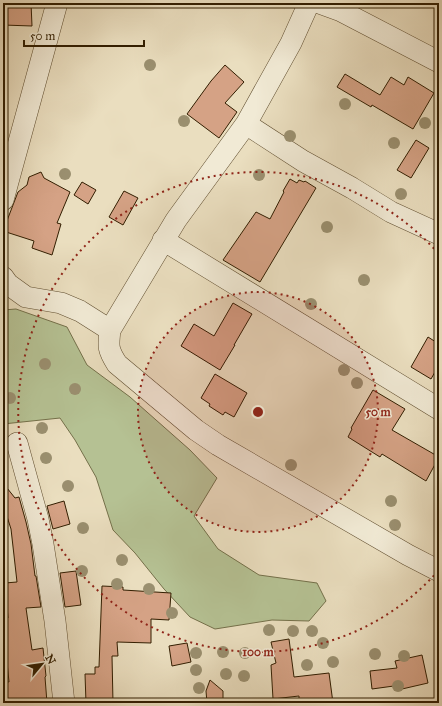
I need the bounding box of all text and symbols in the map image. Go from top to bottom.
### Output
scale bar [24,22,144,48]
text: 50 m [30,29,55,43]
centre of rings [251,405,265,419]
text: 50 m [365,405,392,419]
north arrow [22,644,62,684]
text: 100 m [242,645,275,659]
text: N [42,652,59,667]

